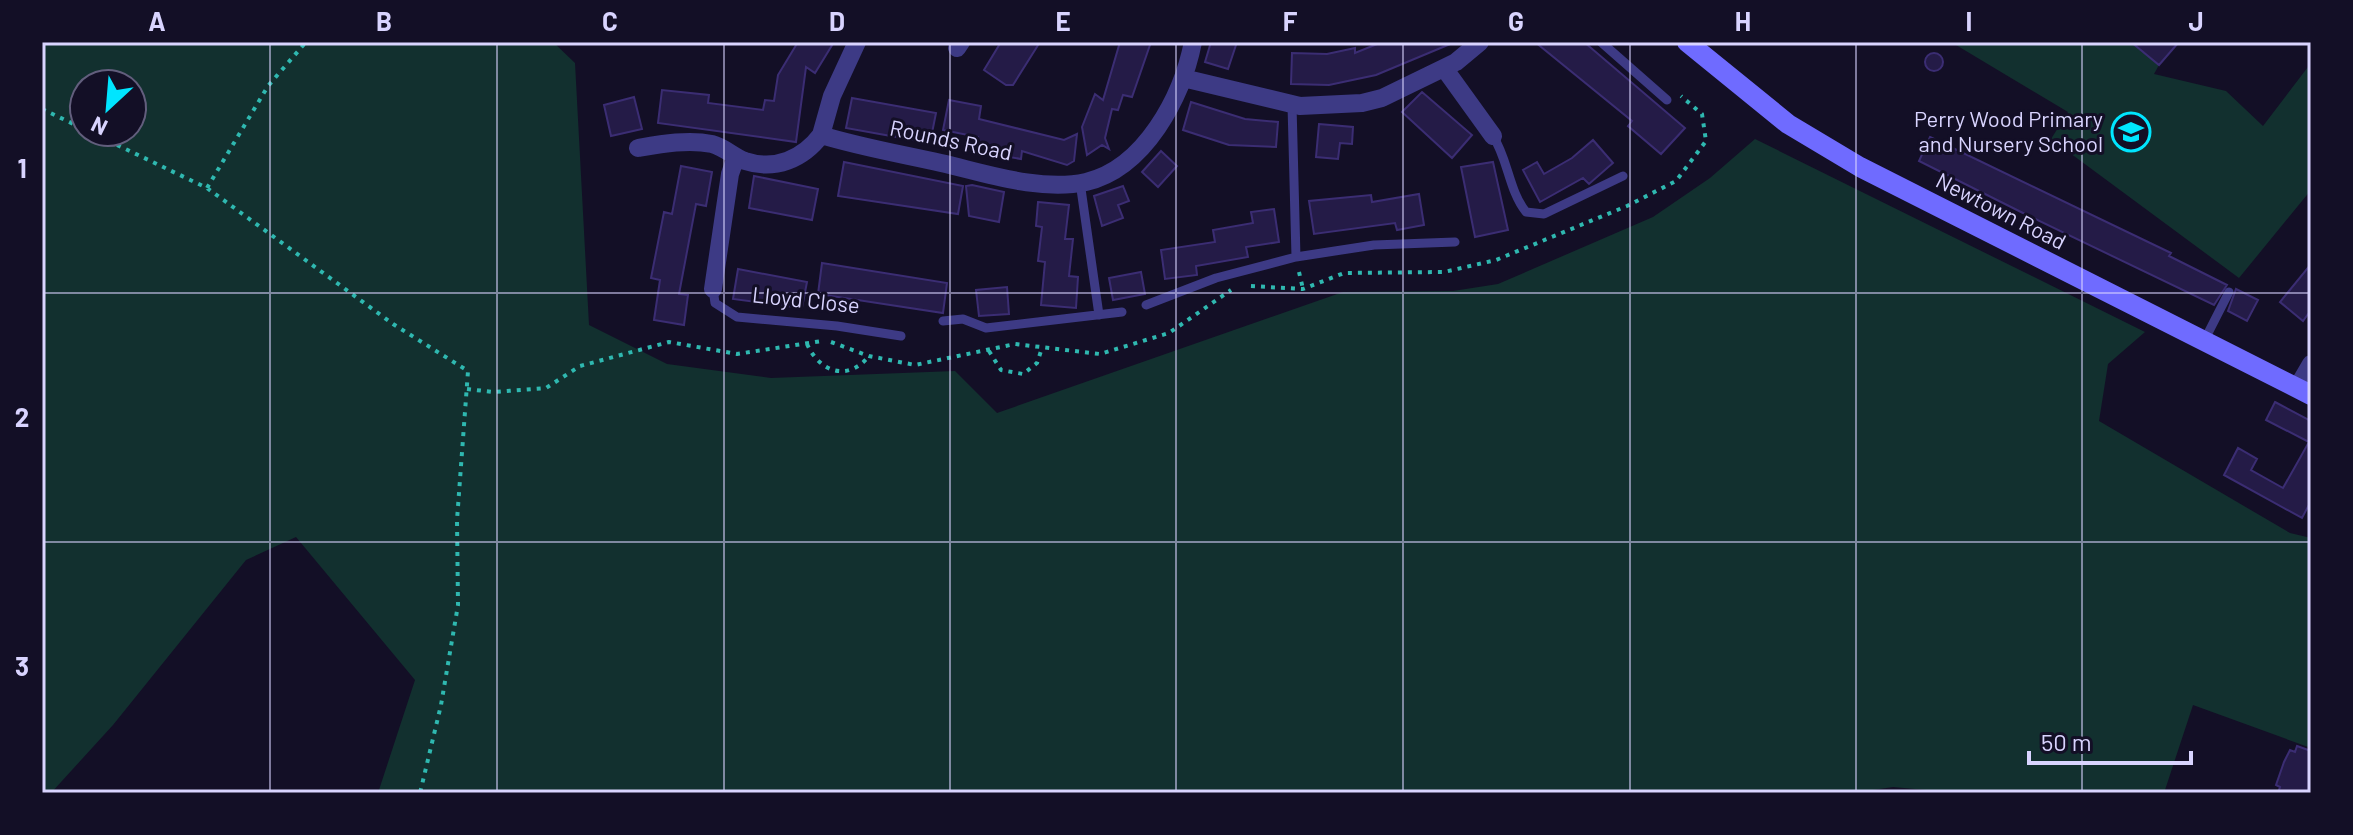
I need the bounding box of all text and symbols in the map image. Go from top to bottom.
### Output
text: A [148,5,166,36]
text: B [376,5,392,36]
text: C [602,5,618,36]
text: D [829,5,845,36]
text: E [1055,5,1071,36]
text: F [1283,5,1298,36]
text: G [1508,5,1524,36]
text: H [1735,5,1751,36]
text: I [1966,5,1972,36]
text: J [2188,5,2204,36]
north arrow [68,68,148,148]
place label: Perry Wood Primary and Nursery School [1914,105,2103,156]
school or university icon: Perry Wood Primary and Nursery School [2110,111,2152,153]
text: N [87,112,111,142]
street label: Rounds Road [888,113,1015,165]
text: 1 [17,152,27,183]
street label: Newtown Road [1932,166,2071,254]
street label: Lloyd Close [751,280,861,318]
text: 2 [15,401,29,432]
text: 3 [15,650,29,681]
scale bar [2029,715,2191,765]
text: 50 m [2041,727,2092,756]

